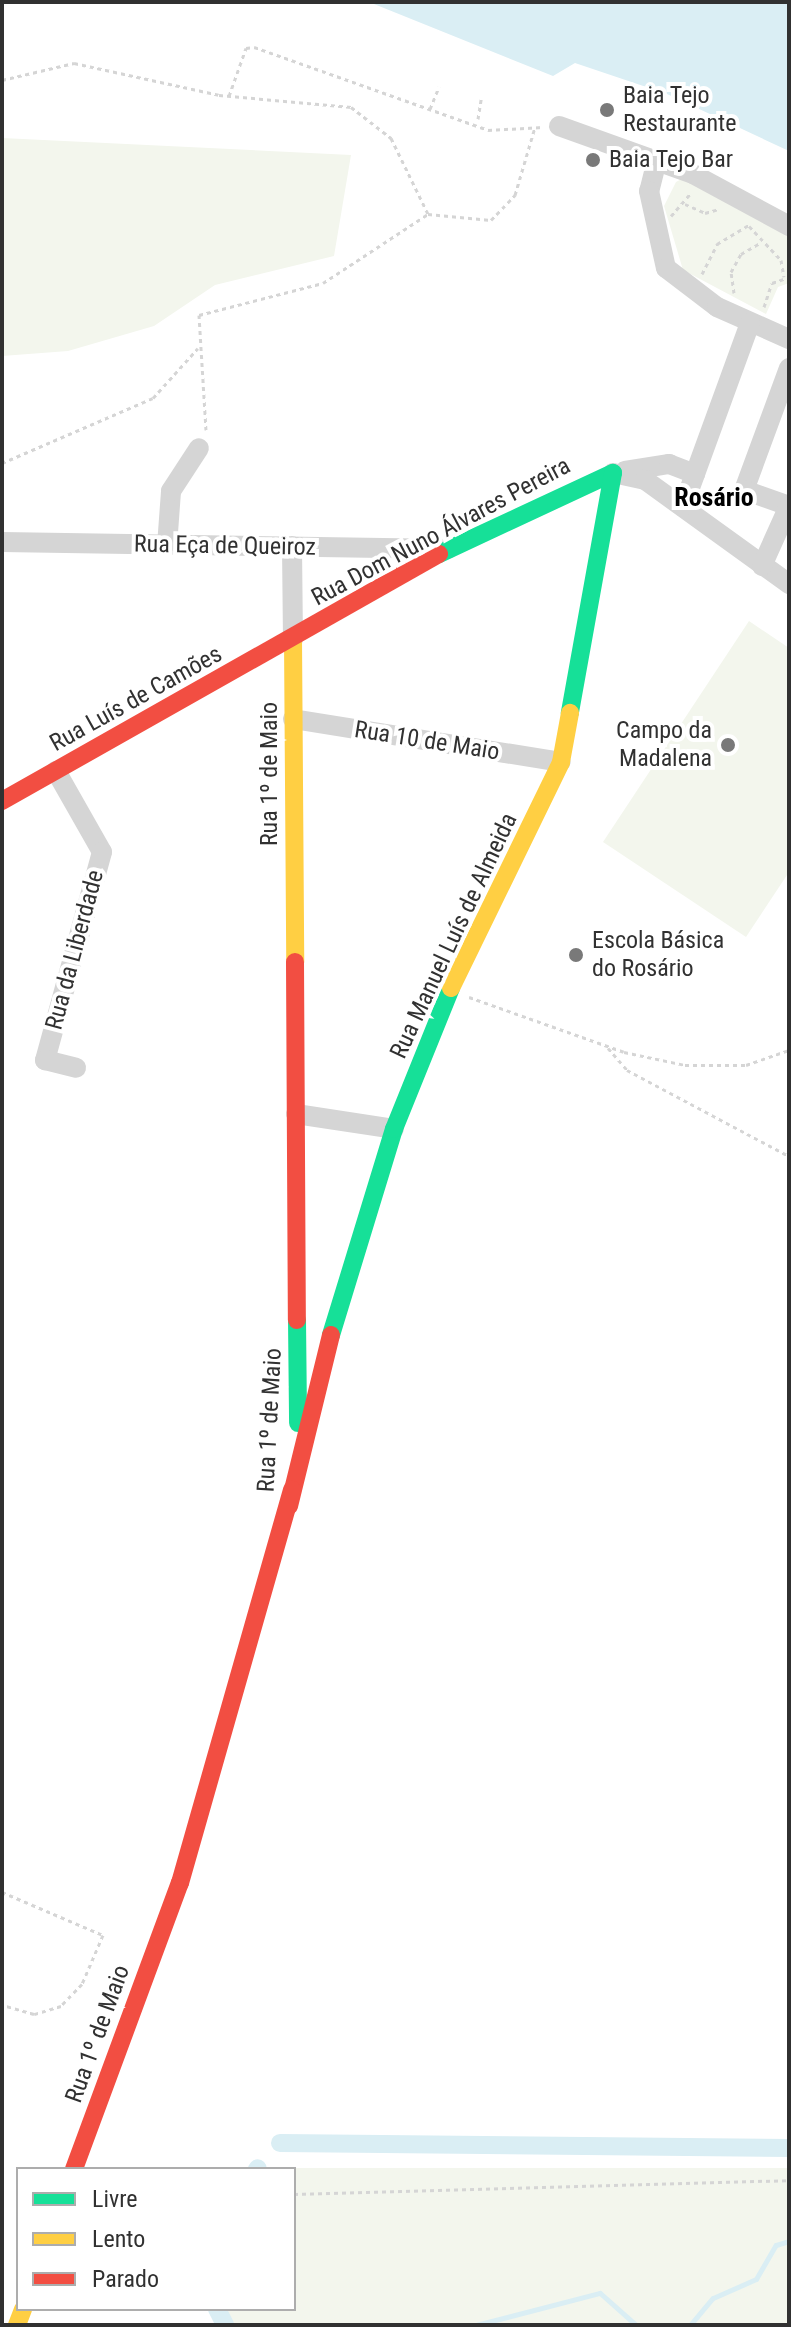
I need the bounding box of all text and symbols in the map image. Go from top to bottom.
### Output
place label: Baia Tejo Restaurante [623,82,736,138]
marker: Baia Tejo Restaurante [598,101,616,119]
place label: Baia Tejo Bar [609,146,734,174]
marker: Baia Tejo Bar [584,151,602,169]
street label: Rua Dom Nuno Álvares Pereira [307,452,575,612]
district label: Rosário [674,482,754,514]
street label: Rua Eça de Queiroz [134,530,316,562]
street label: Rua Luís de Camões [45,640,227,758]
street label: Rua 1º de Maio [256,702,284,846]
street label: Rua 10 de Maio [352,715,502,767]
place label: Campo da Madalena [616,717,712,773]
marker: Campo da Madalena [719,736,737,754]
street label: Rua Manuel Luís de Almeida [384,809,524,1063]
street label: Rua da Liberdade [40,867,110,1033]
place label: Escola Básica do Rosário [592,927,724,983]
marker: Escola Básica do Rosário [567,946,585,964]
street label: Rua 1º de Maio [252,1347,288,1493]
street label: Rua 1º de Maio [60,1961,136,2107]
legend [16,2167,296,2311]
text: Livre [92,2185,138,2213]
text: Lento [92,2225,145,2253]
text: Parado [92,2265,159,2293]

